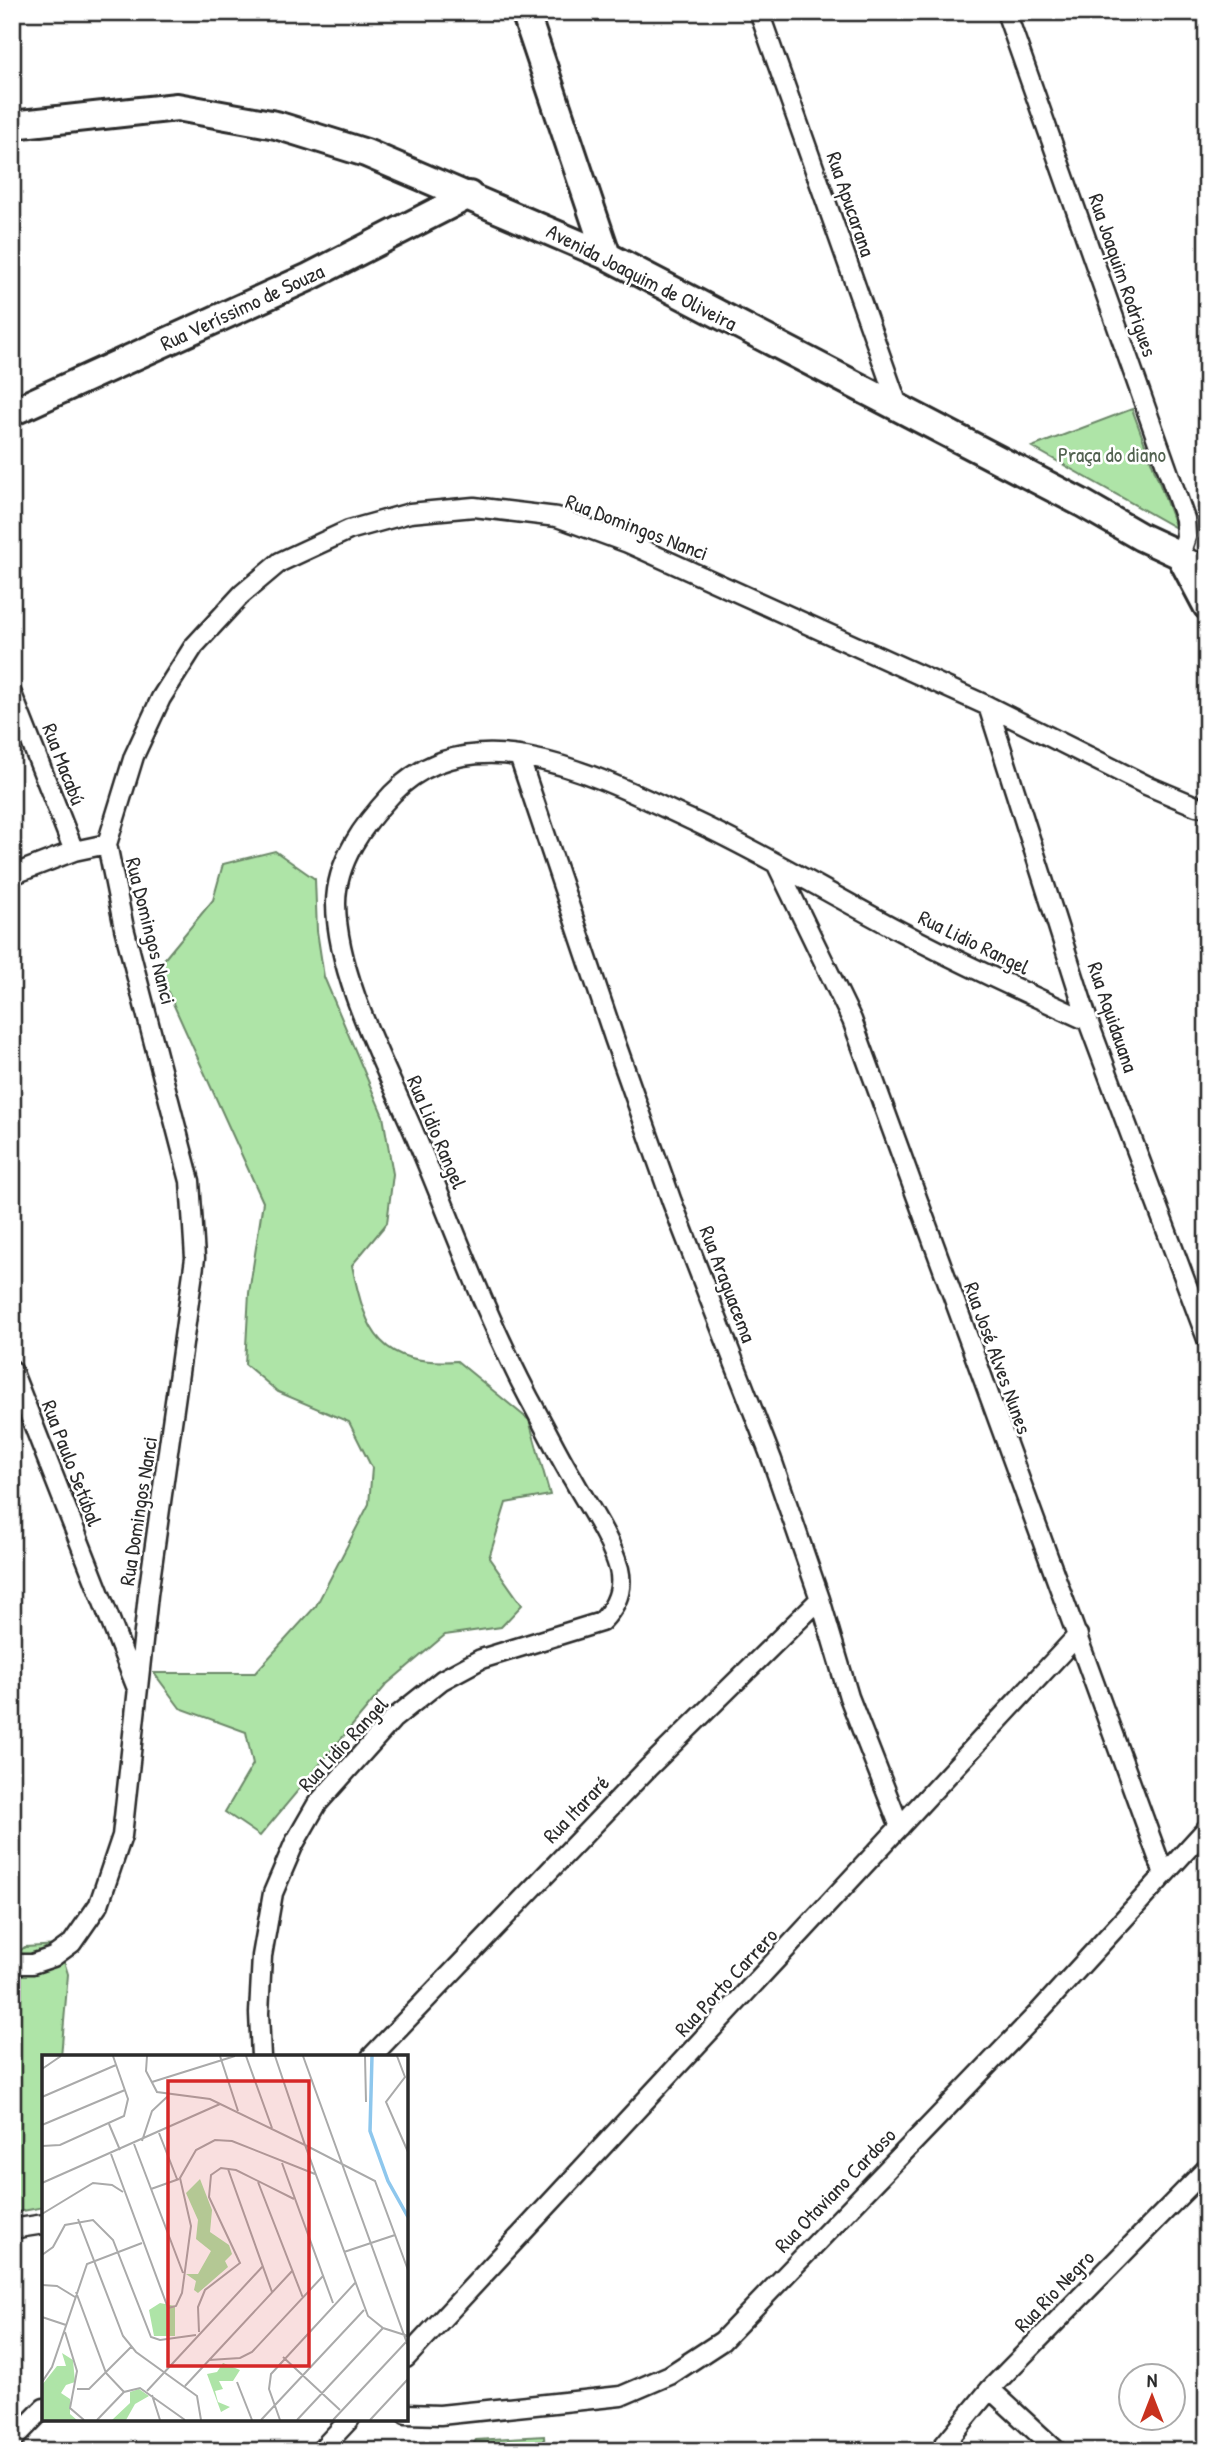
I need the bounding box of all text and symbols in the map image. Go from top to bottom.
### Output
street label: Rua Apucarana [820,148,882,260]
street label: Rua Joaquim Rodrigues [1082,190,1164,360]
street label: Avenida Joaquim de Oliveira [542,216,742,338]
street label: Rua Veríssimo de Souza [155,256,329,358]
park label: Praça do diano [1058,440,1166,469]
street label: Rua Domingos Nanci [562,487,712,567]
street label: Rua Macabú [35,719,93,810]
street label: Rua Domingos Nanci [119,855,183,1007]
street label: Rua Lidio Rangel [914,903,1035,982]
street label: Rua Aquidauana [1081,958,1145,1076]
street label: Rua Lidio Rangel [400,1071,474,1193]
street label: Rua Araguacema [693,1222,763,1346]
street label: Rua José Alves Nunes [957,1278,1039,1438]
street label: Rua Paulo Setúbal [35,1396,109,1531]
street label: Rua Domingos Nanci [112,1434,164,1588]
street label: Rua Lidio Rangel [291,1690,395,1798]
street label: Rua Itararé [536,1769,616,1849]
street label: Rua Porto Carrero [668,1921,784,2043]
inset map [42,2055,408,2421]
street label: Rua Otaviano Cardoso [768,2121,902,2259]
street label: Rua Rio Negro [1007,2244,1101,2338]
north arrow [1118,2362,1188,2432]
text: N [1147,2367,1157,2393]

